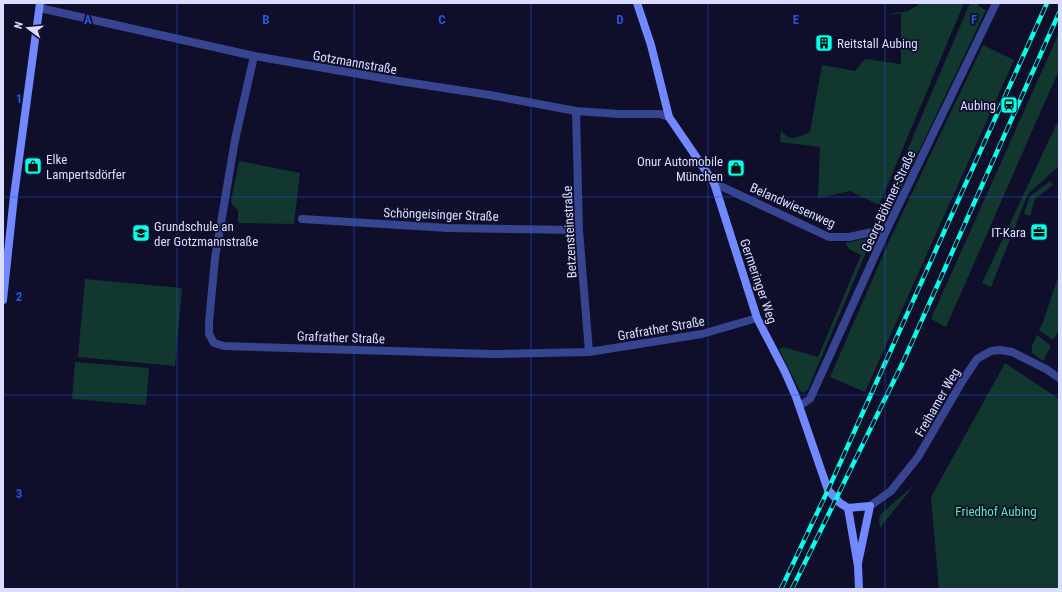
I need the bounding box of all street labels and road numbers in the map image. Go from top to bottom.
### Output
street label: Gotzmannstraße [312,48,398,77]
street label: Georg-Böhmer-Straße [858,148,919,254]
street label: Belandwiesenweg [748,180,838,231]
street label: Betzensteinstraße [560,185,579,279]
street label: Schöngeisinger Straße [383,205,499,224]
street label: Germeringer Weg [737,237,780,325]
street label: Grafrather Straße [616,313,706,344]
street label: Grafrather Straße [297,328,385,347]
street label: Freihamer Weg [912,365,963,439]

